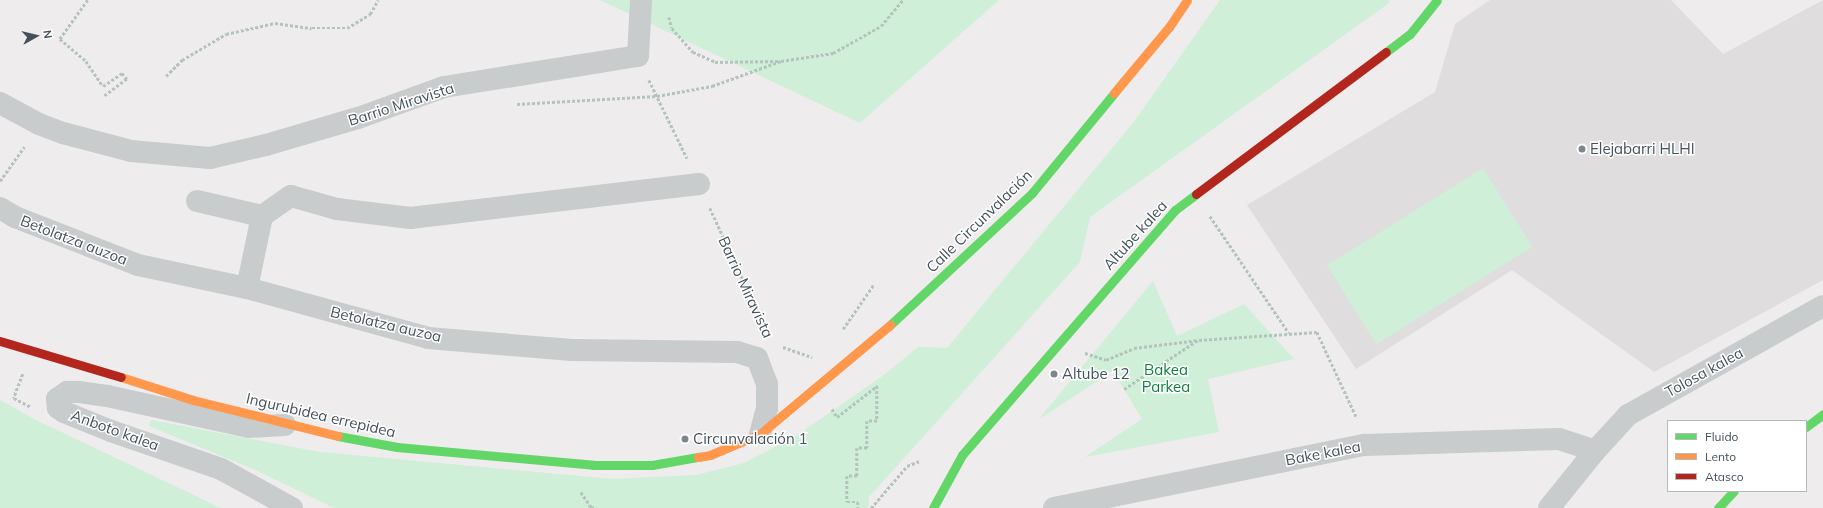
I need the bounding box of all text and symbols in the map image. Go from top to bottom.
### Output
north arrow [16,16,56,56]
text: N [40,29,55,39]
street label: Barrio Miravista [346,78,456,130]
place label: Elejabarri HLHI [1590,140,1695,158]
marker: Elejabarri HLHI [1577,144,1587,154]
street label: Calle Circunvalación [922,166,1036,276]
street label: Altube kalea [1099,197,1171,273]
street label: Betolatza auzoa [18,211,130,269]
street label: Barrio Miravista [715,233,777,341]
street label: Betolatza auzoa [329,302,443,346]
street label: Tolosa kalea [1662,343,1746,401]
park label: Bakea Parkea [1142,360,1190,395]
place label: Altube 12 [1062,365,1130,383]
marker: Altube 12 [1049,369,1059,379]
street label: Ingurubidea errepidea [244,389,398,441]
street label: Anboto kalea [69,406,161,454]
legend [1667,420,1807,492]
text: Fluido [1705,429,1738,444]
place label: Circunvalación 1 [693,430,808,448]
marker: Circunvalación 1 [680,434,690,444]
street label: Bake kalea [1284,437,1362,469]
text: Lento [1705,449,1736,464]
text: Atasco [1705,469,1744,484]

